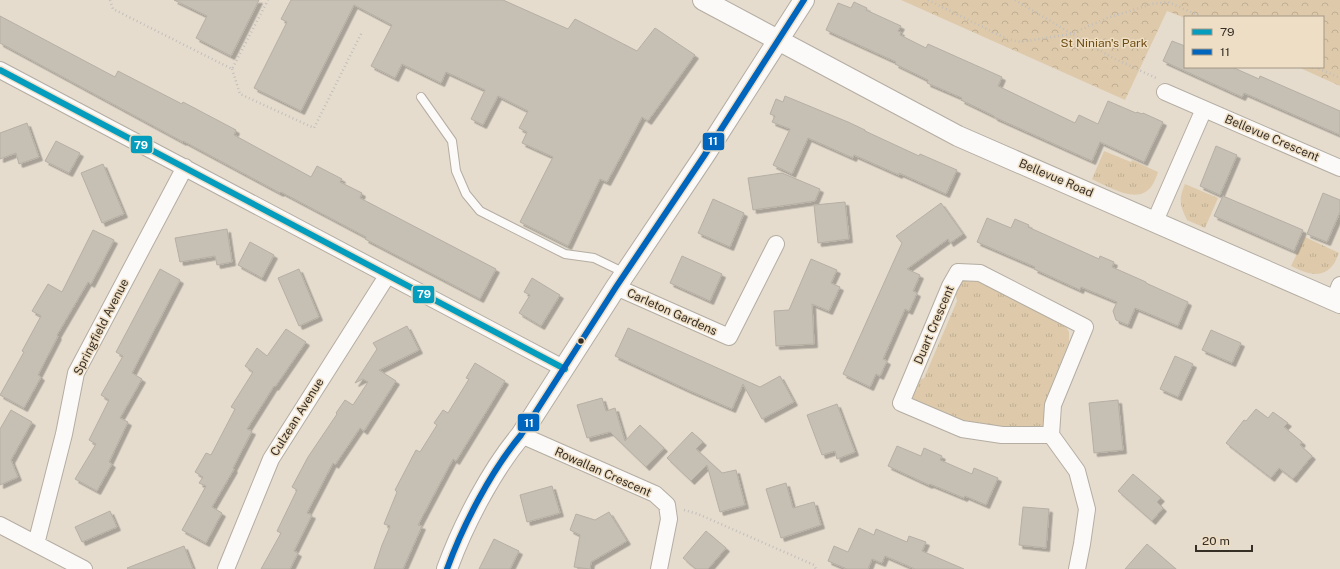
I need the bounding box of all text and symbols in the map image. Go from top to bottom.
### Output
legend [1184,16,1324,68]
text: 79 [1220,25,1234,39]
park label: St Ninian's Park [1061,36,1148,50]
text: 11 [1220,45,1230,59]
street label: Bellevue Crescent [1223,112,1322,164]
line badge: 11 [702,132,725,151]
line badge: 79 [130,135,153,154]
text: 11 [708,135,718,147]
text: 79 [134,139,148,151]
street label: Bellevue Road [1017,156,1095,200]
street label: Springfield Avenue [71,276,132,378]
street label: Duart Crescent [911,283,957,367]
line badge: 79 [412,285,435,304]
street label: Carleton Gardens [625,286,719,338]
text: 79 [417,288,431,300]
unlabelled marker [576,336,586,346]
street label: Culzean Avenue [267,375,327,459]
line badge: 11 [517,413,540,432]
text: 11 [524,417,534,429]
street label: Rowallan Crescent [553,444,654,500]
scale bar [1196,527,1252,553]
text: 20 m [1202,534,1230,548]

